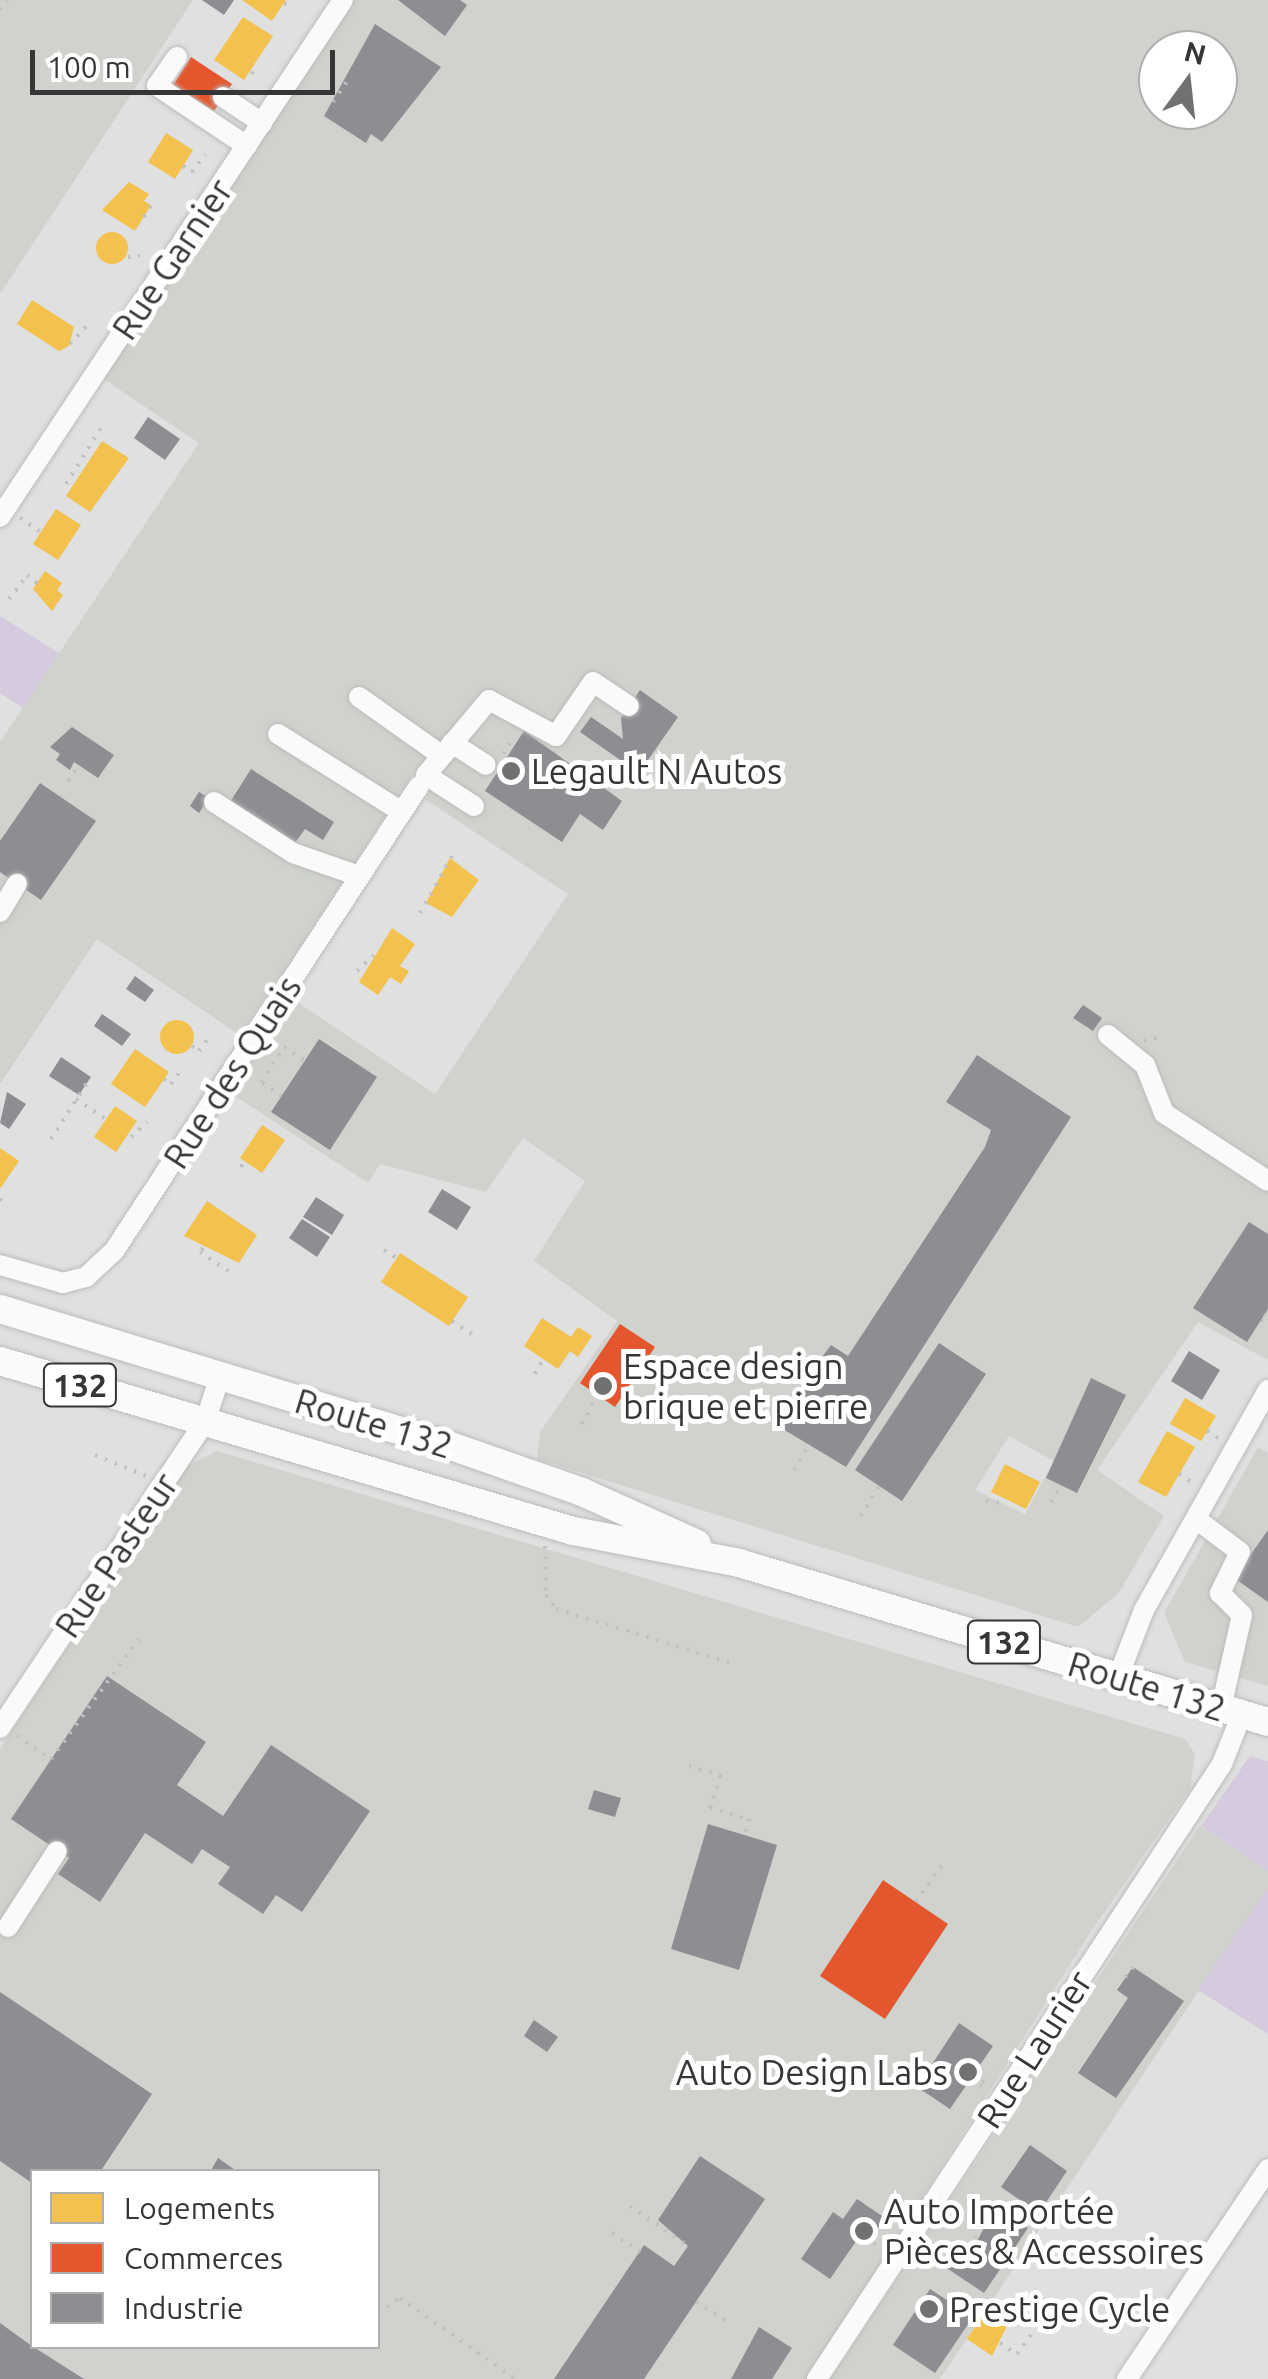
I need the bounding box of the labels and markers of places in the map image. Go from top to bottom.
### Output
place label: Legault N Autos [531,750,782,792]
marker: Legault N Autos [500,760,522,782]
place label: Espace design brique et pierre [623,1345,868,1427]
marker: Espace design brique et pierre [592,1375,614,1397]
place label: Auto Design Labs [676,2051,948,2093]
marker: Auto Design Labs [957,2061,979,2083]
place label: Auto Importée Pièces & Accessoires [884,2190,1204,2272]
marker: Auto Importée Pièces & Accessoires [853,2220,875,2242]
place label: Prestige Cycle [949,2288,1170,2330]
marker: Prestige Cycle [918,2298,940,2320]

